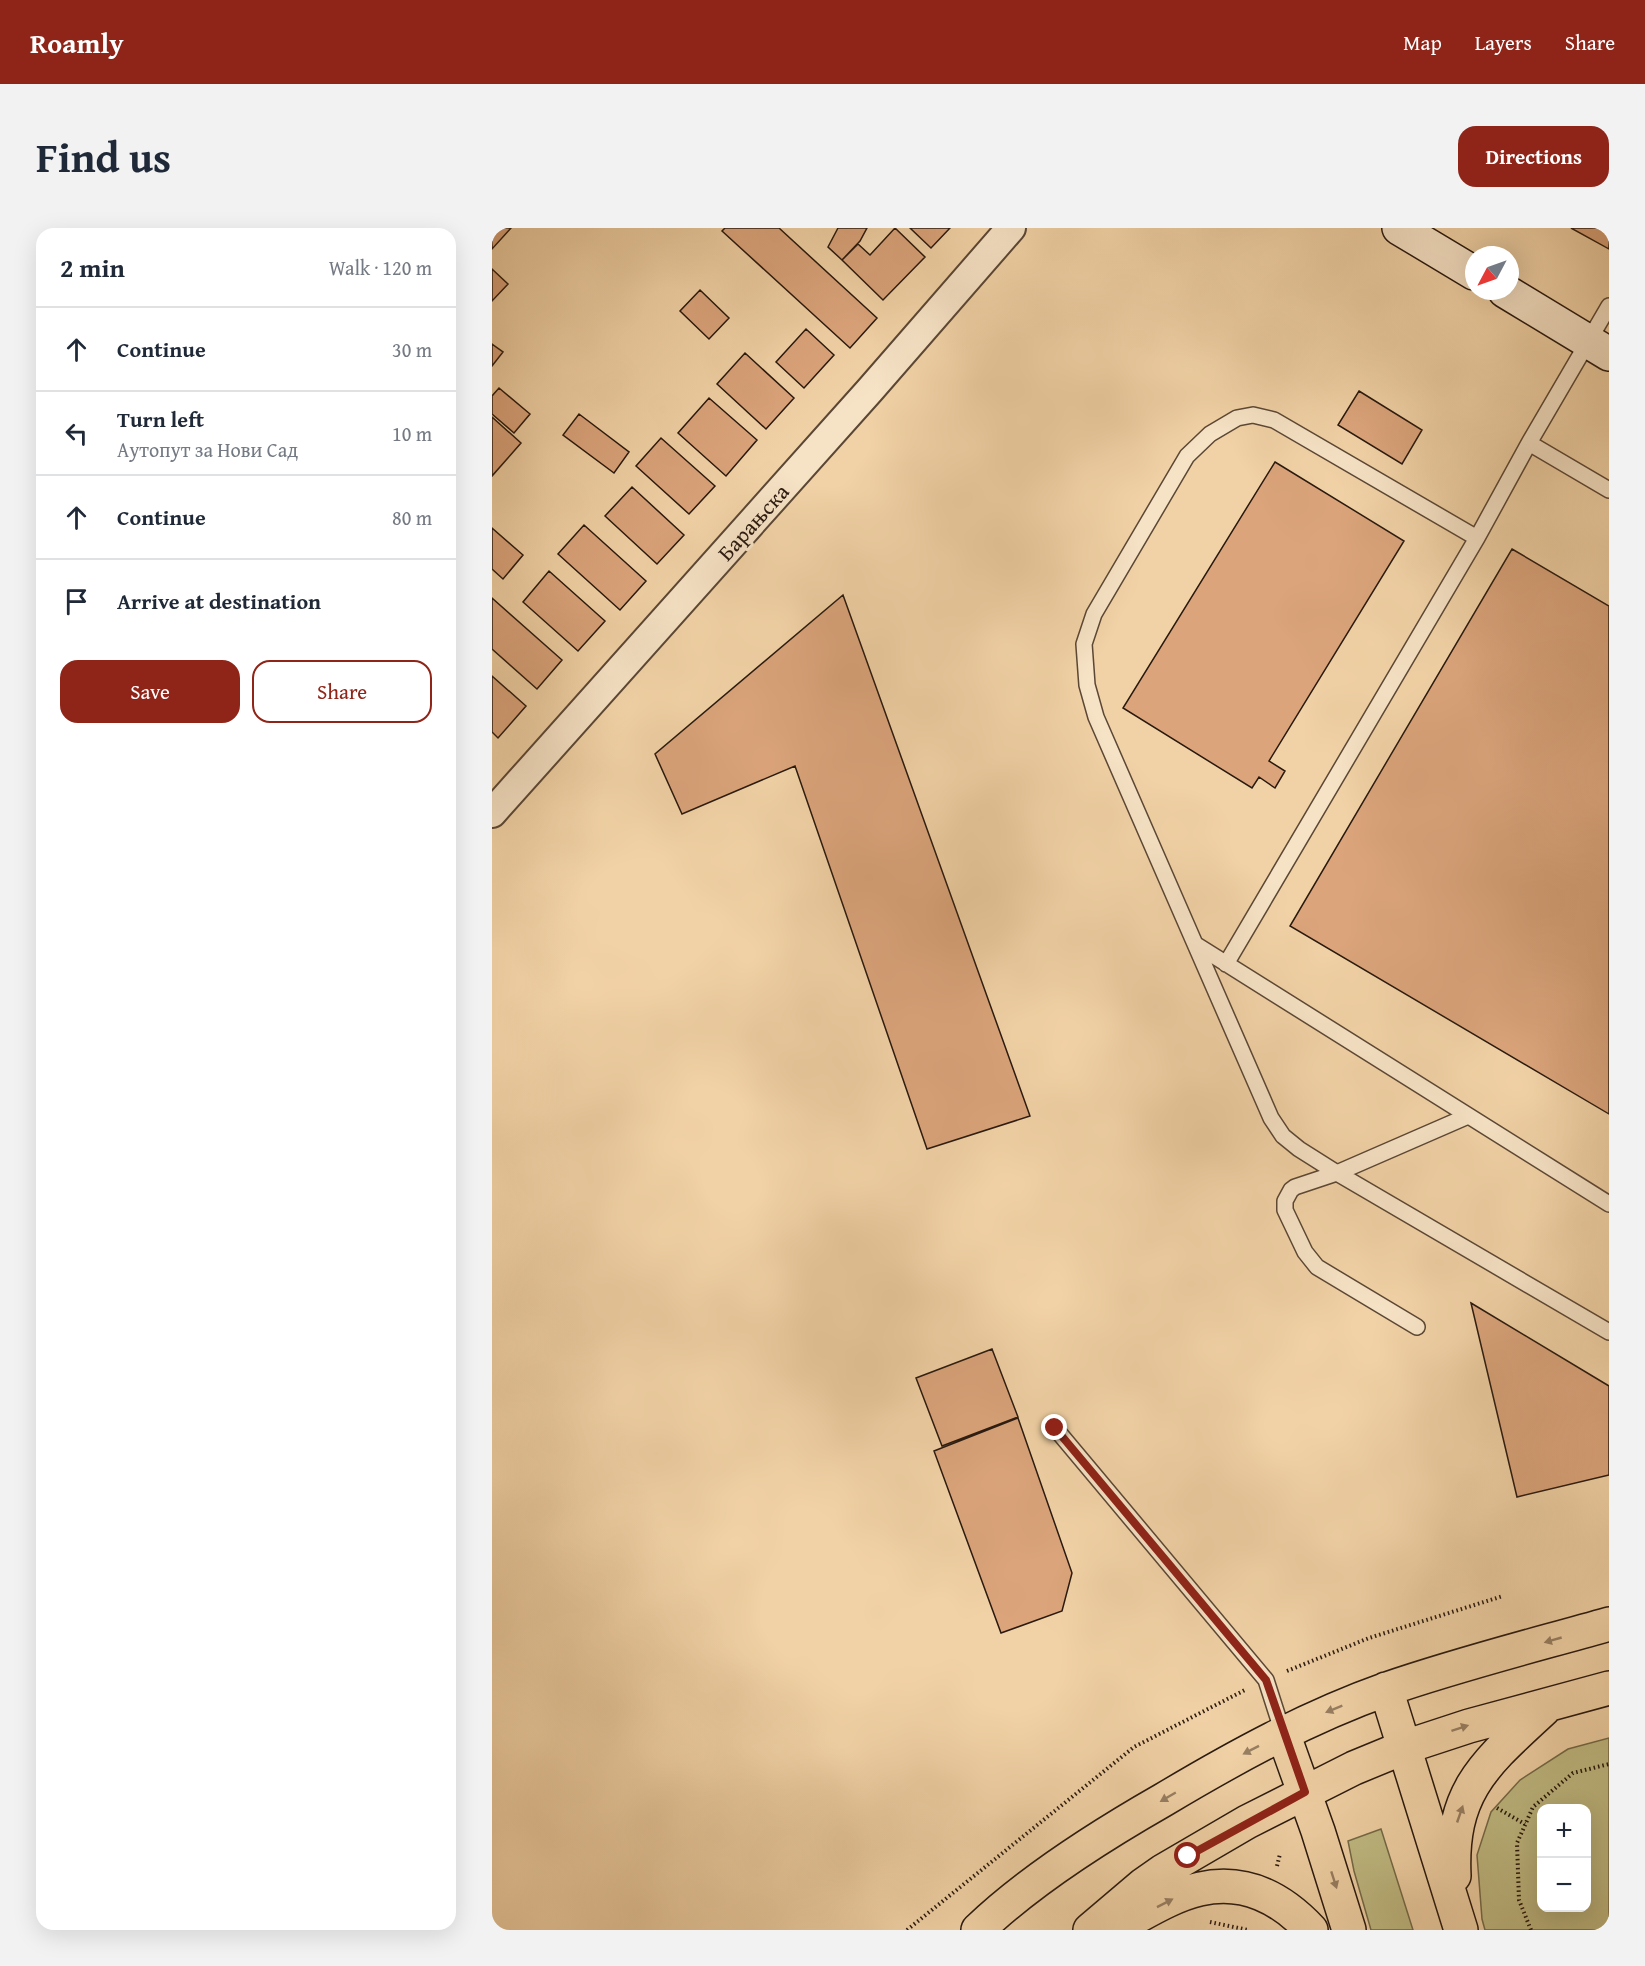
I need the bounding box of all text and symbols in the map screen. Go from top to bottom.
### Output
text: Roamly [30,22,124,63]
text: Map [1403,27,1442,58]
text: Layers [1475,27,1532,58]
text: Share [1565,27,1615,58]
text: Find us [36,126,171,187]
button: Directions [1458,126,1609,187]
north arrow [1465,246,1519,300]
text: 2 min [60,248,125,287]
text: Walk · 120 m [329,253,432,282]
icon: ahead [60,333,93,366]
text: Continue [117,333,206,365]
text: 30 m [392,335,432,364]
text: Turn left [117,403,204,435]
icon: left [60,417,93,450]
text: 10 m [392,419,432,448]
text: Аутопут за Нови Сад [117,435,298,464]
street label: Барањска [710,476,797,567]
icon: ahead [60,501,93,534]
text: Continue [117,501,206,533]
text: 80 m [392,503,432,532]
icon: arrive [60,585,93,618]
text: Arrive at destination [117,585,321,617]
button: Save [60,660,240,723]
button: Share [252,660,432,723]
route end [1041,1414,1067,1440]
one-way arrow [1544,1636,1562,1645]
one-way arrow [1325,1705,1343,1715]
one-way arrow [1451,1723,1469,1733]
one-way arrow [1242,1745,1259,1755]
one-way arrow [1160,1791,1176,1802]
map controls [1537,1804,1591,1912]
button: + [1537,1804,1591,1858]
one-way arrow [1455,1805,1465,1823]
route start [1174,1842,1200,1868]
button: − [1537,1858,1591,1912]
one-way arrow [1330,1871,1339,1889]
one-way arrow [1156,1899,1173,1908]

